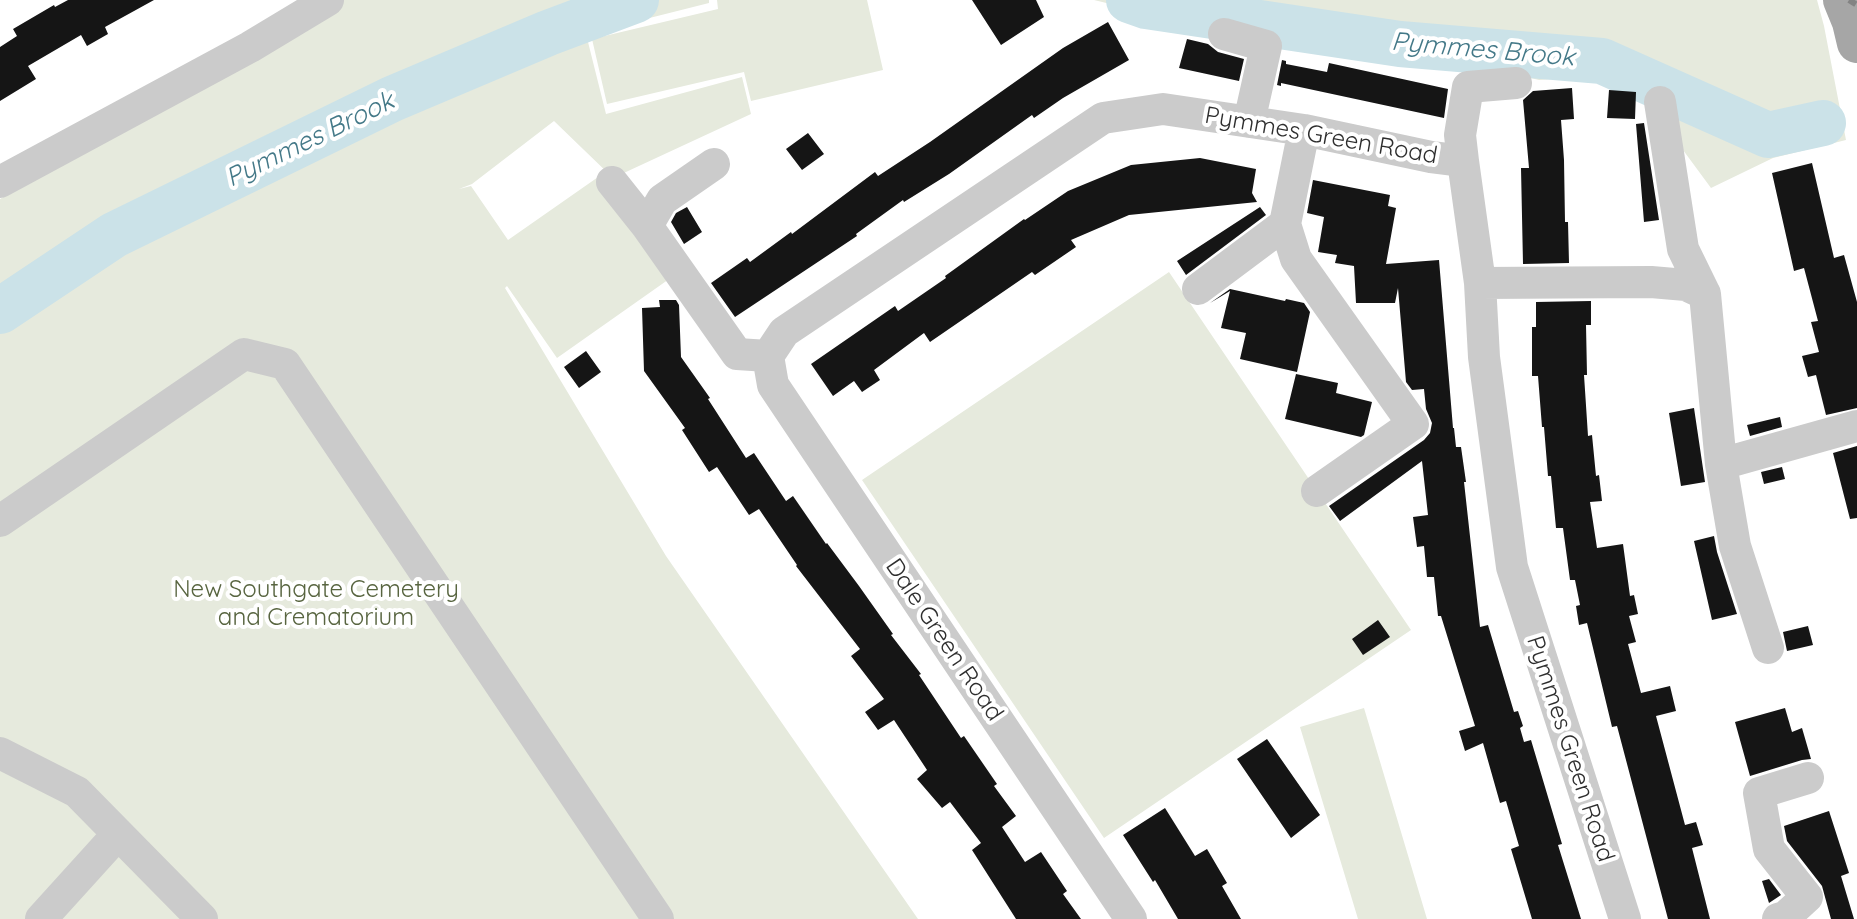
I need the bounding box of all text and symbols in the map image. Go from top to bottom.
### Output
water label: Pymmes Brook [1390,26,1576,74]
water label: Pymmes Brook [221,86,399,194]
street label: Pymmes Green Road [1202,101,1440,171]
street label: Dale Green Road [879,553,1009,727]
park label: New Southgate Cemetery and Crematorium [173,576,459,632]
street label: Pymmes Green Road [1520,632,1620,866]

